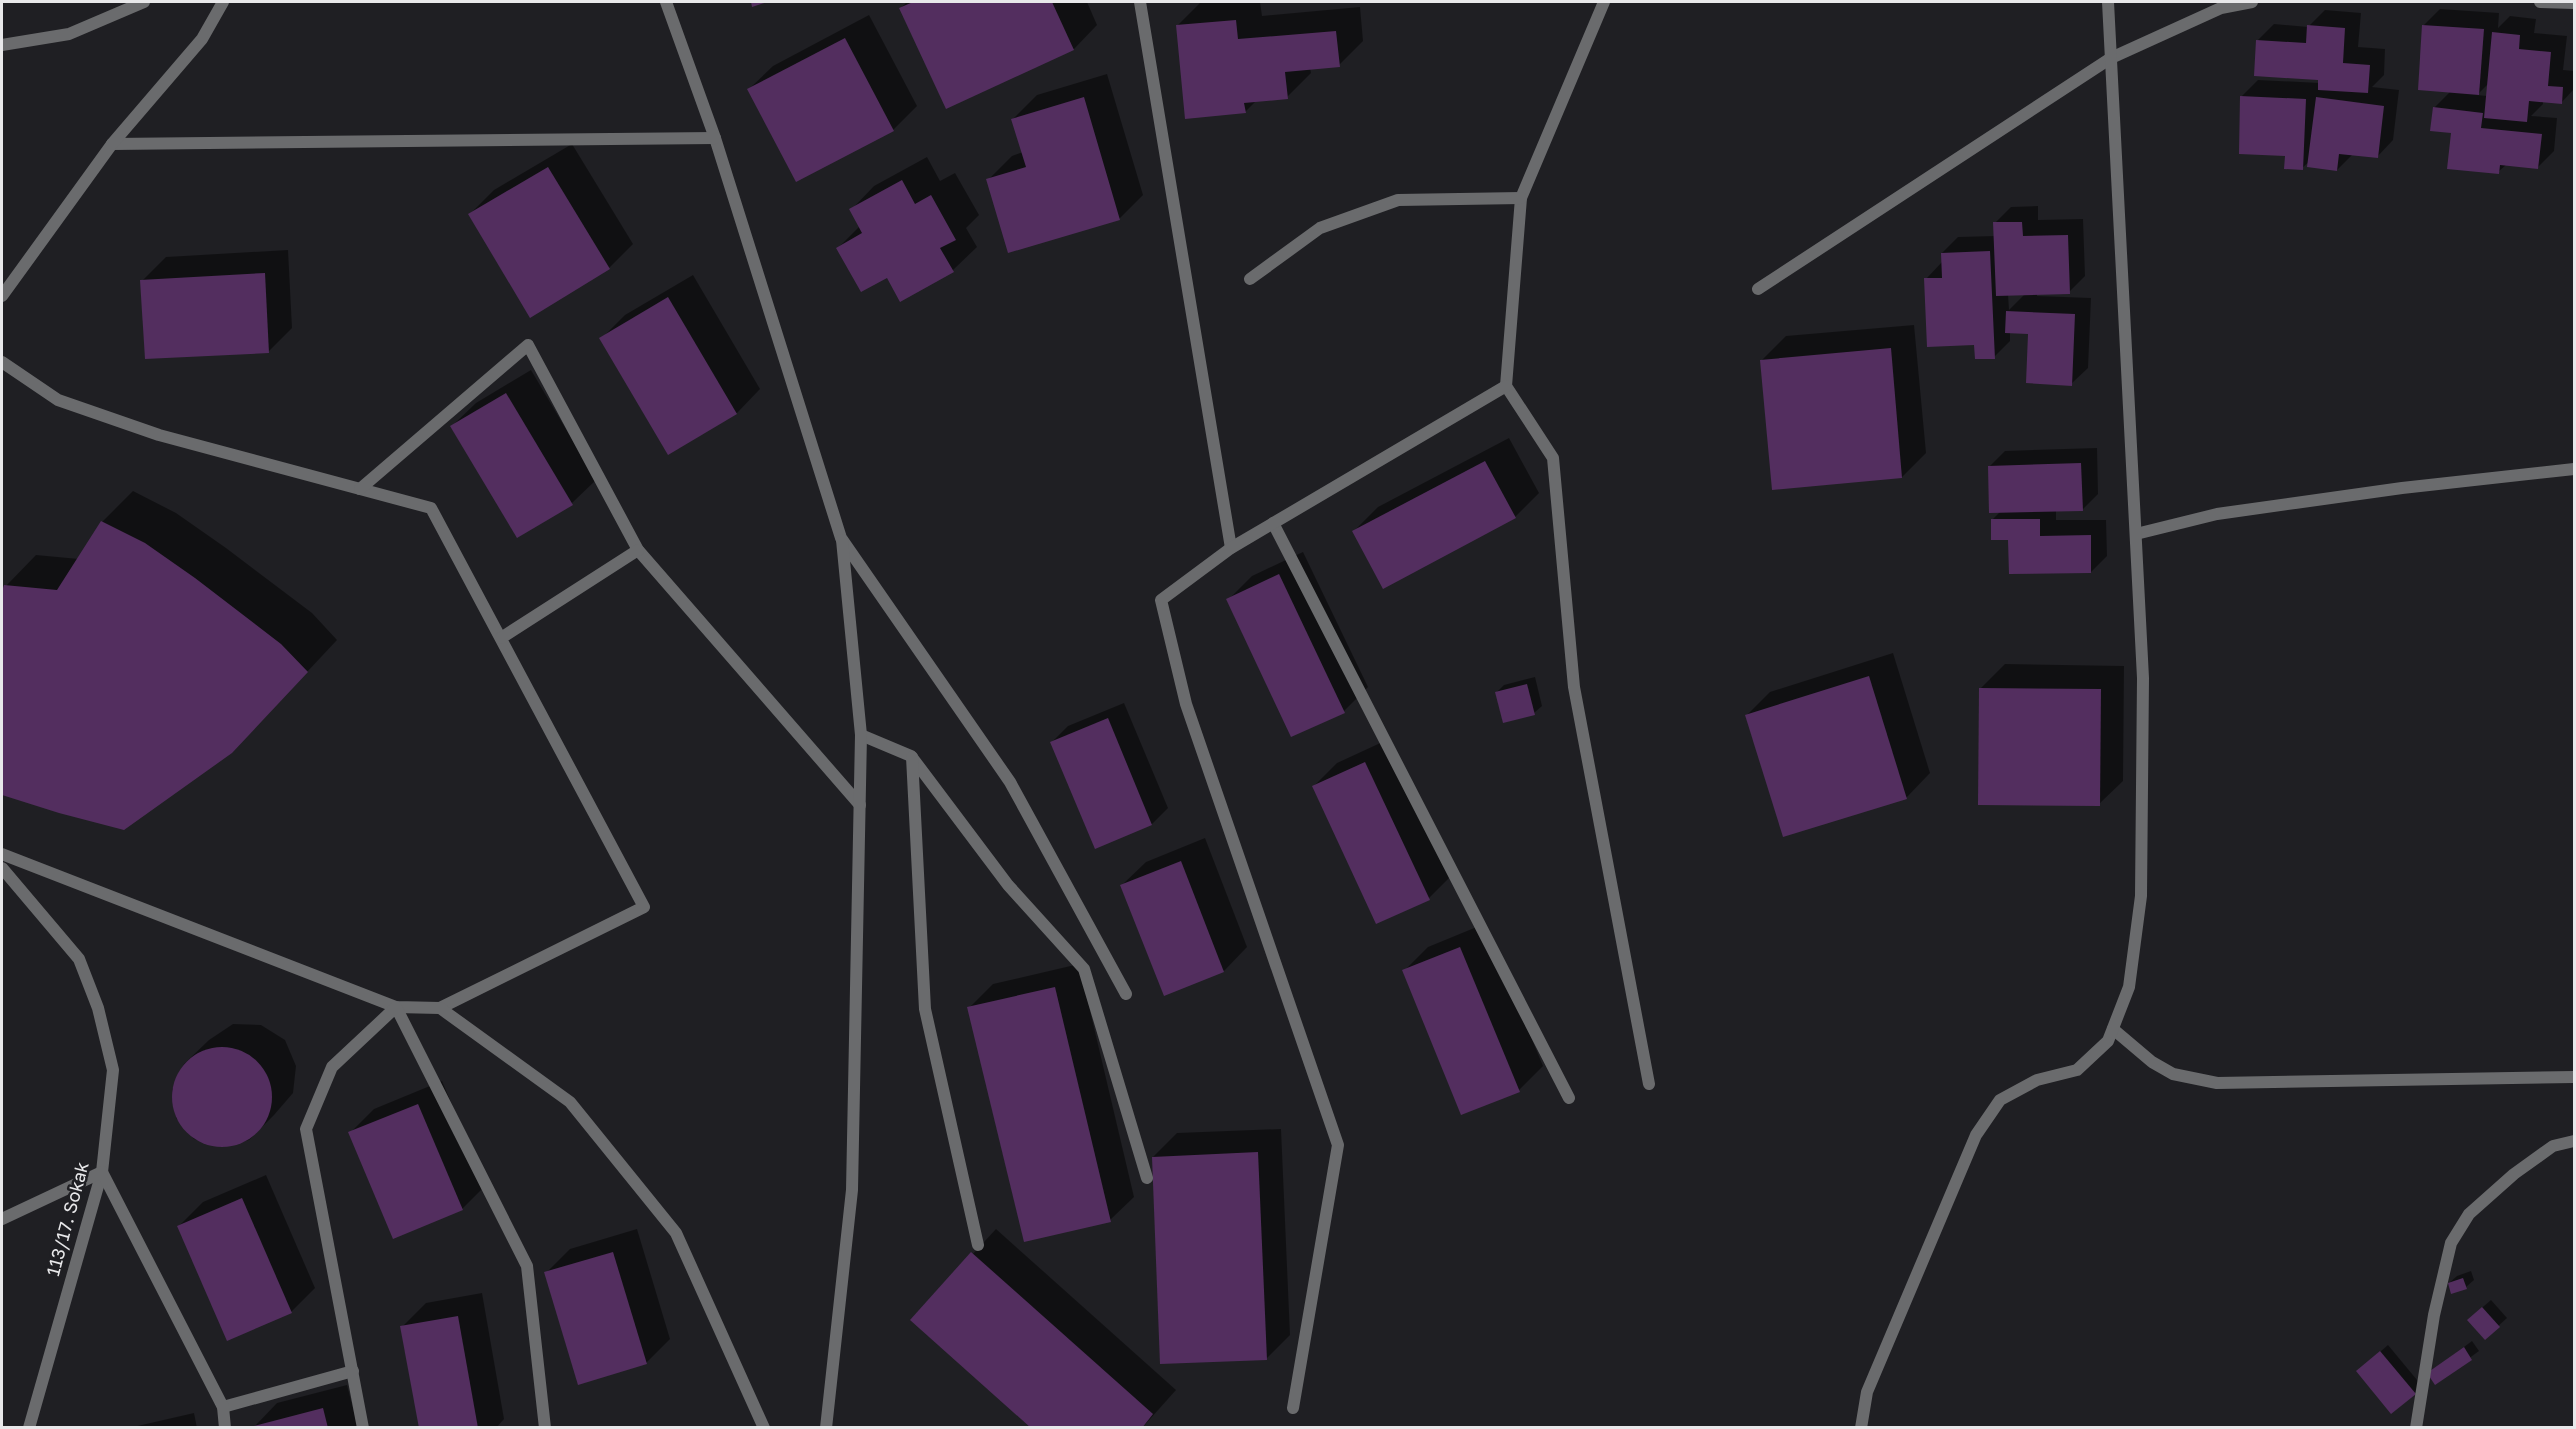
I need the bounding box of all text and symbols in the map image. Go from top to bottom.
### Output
street label: 113/17. Sokak [41,1159,93,1278]

